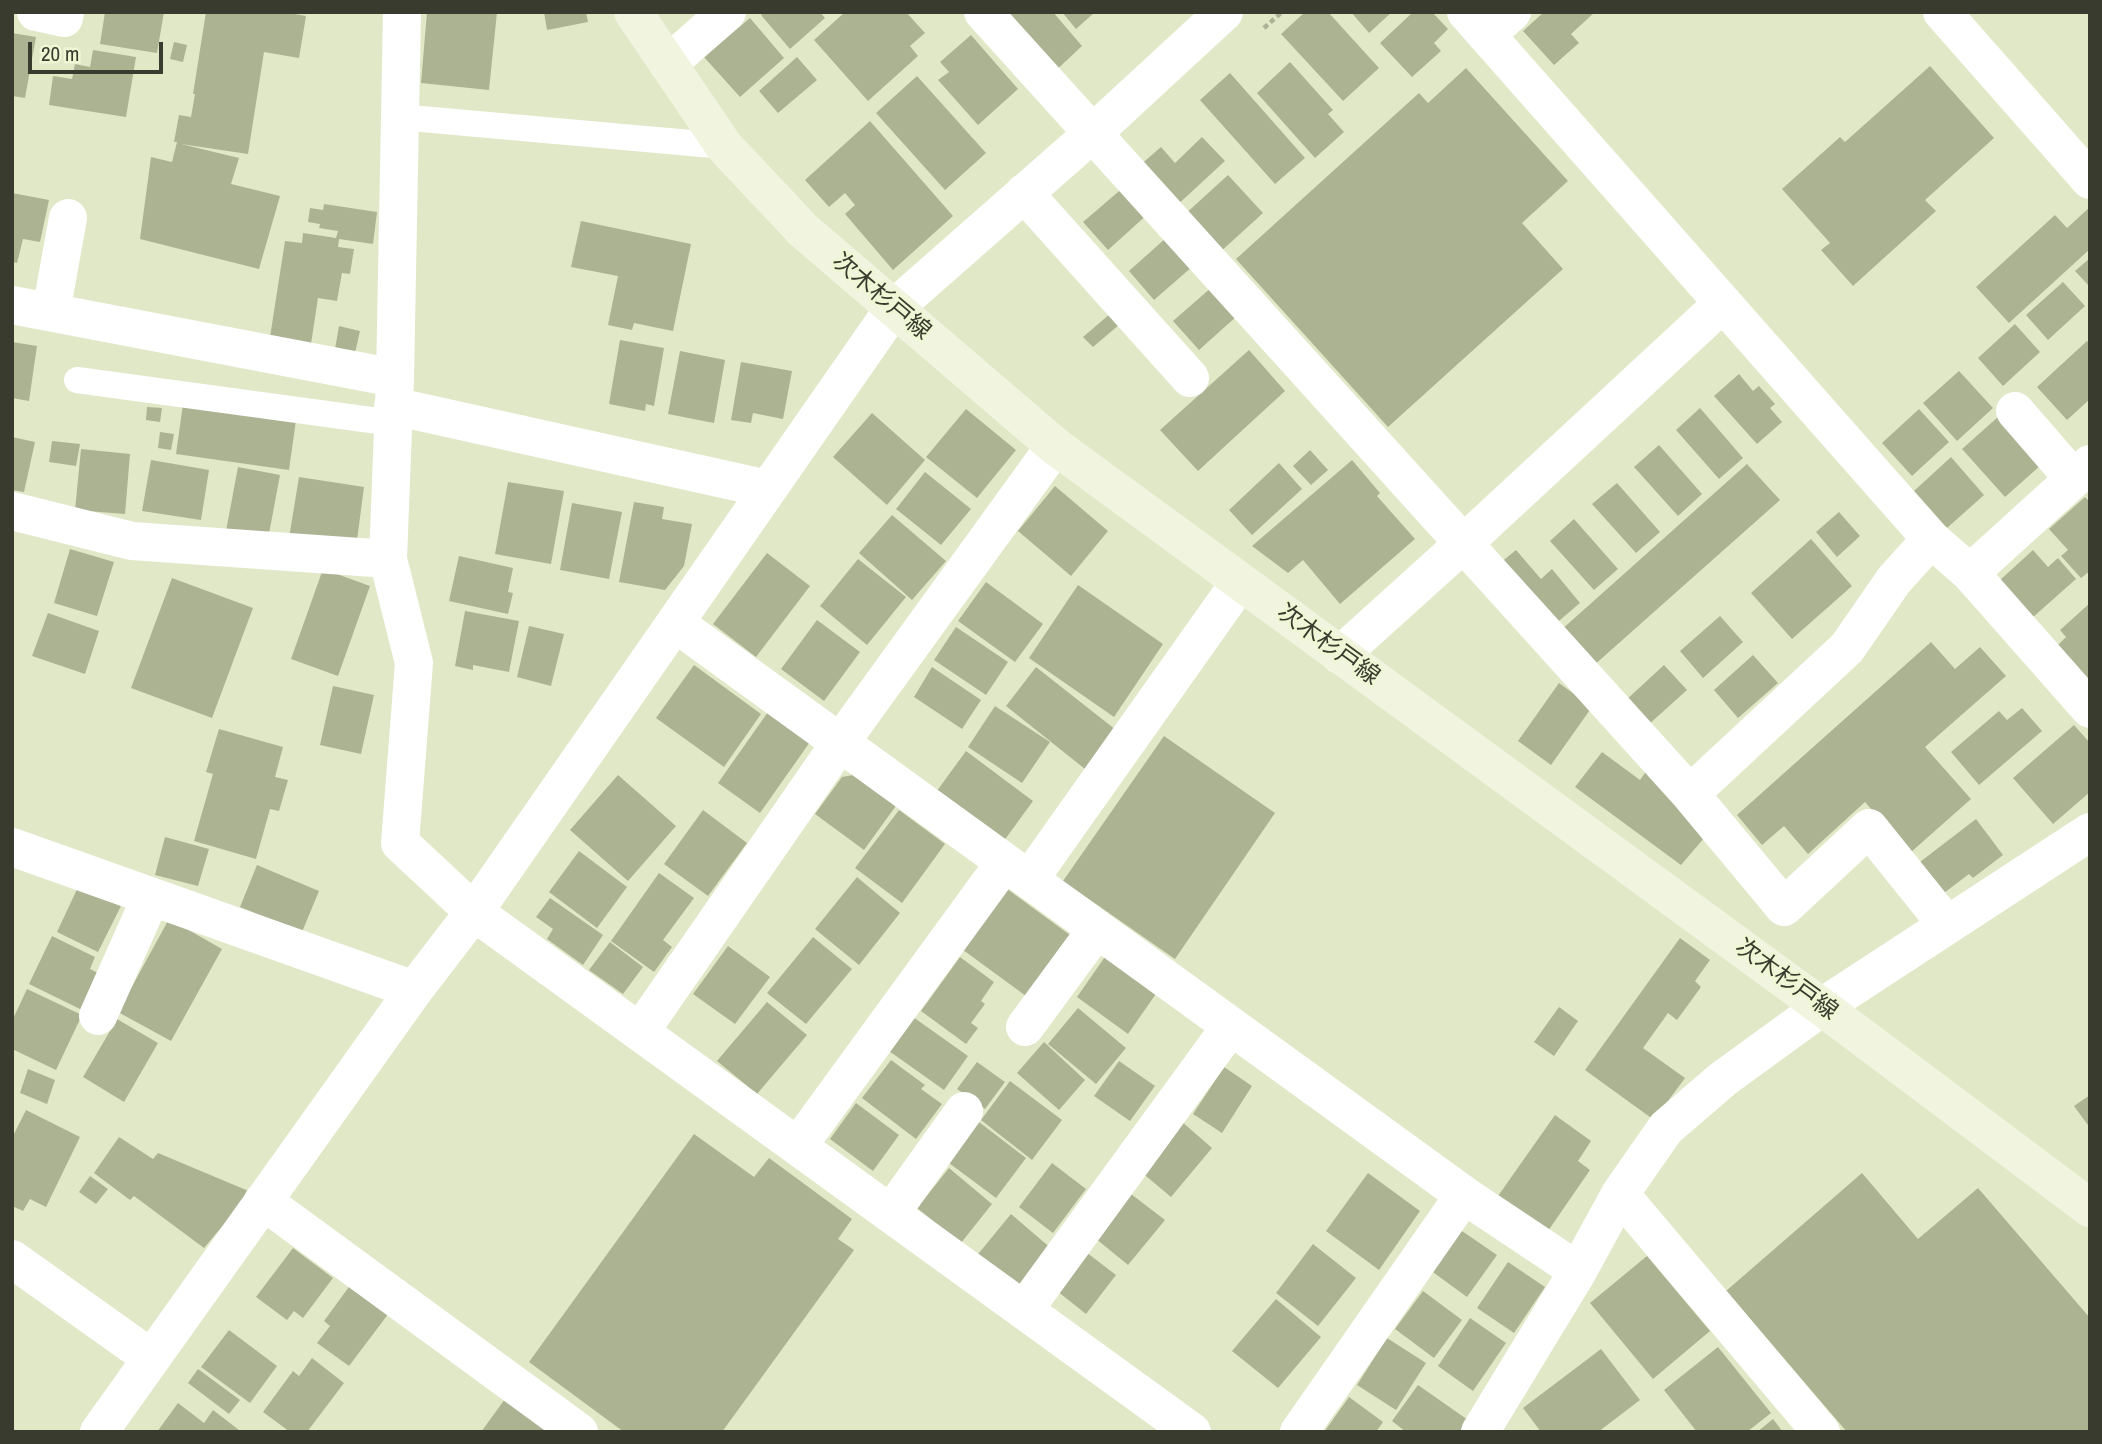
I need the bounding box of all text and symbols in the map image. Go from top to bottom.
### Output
scale bar [32,28,166,72]
text: 20 m [41,39,79,68]
street label: 次木杉戸線 [826,247,936,347]
street label: 次木杉戸線 [1271,598,1385,692]
street label: 次木杉戸線 [1729,933,1843,1027]

